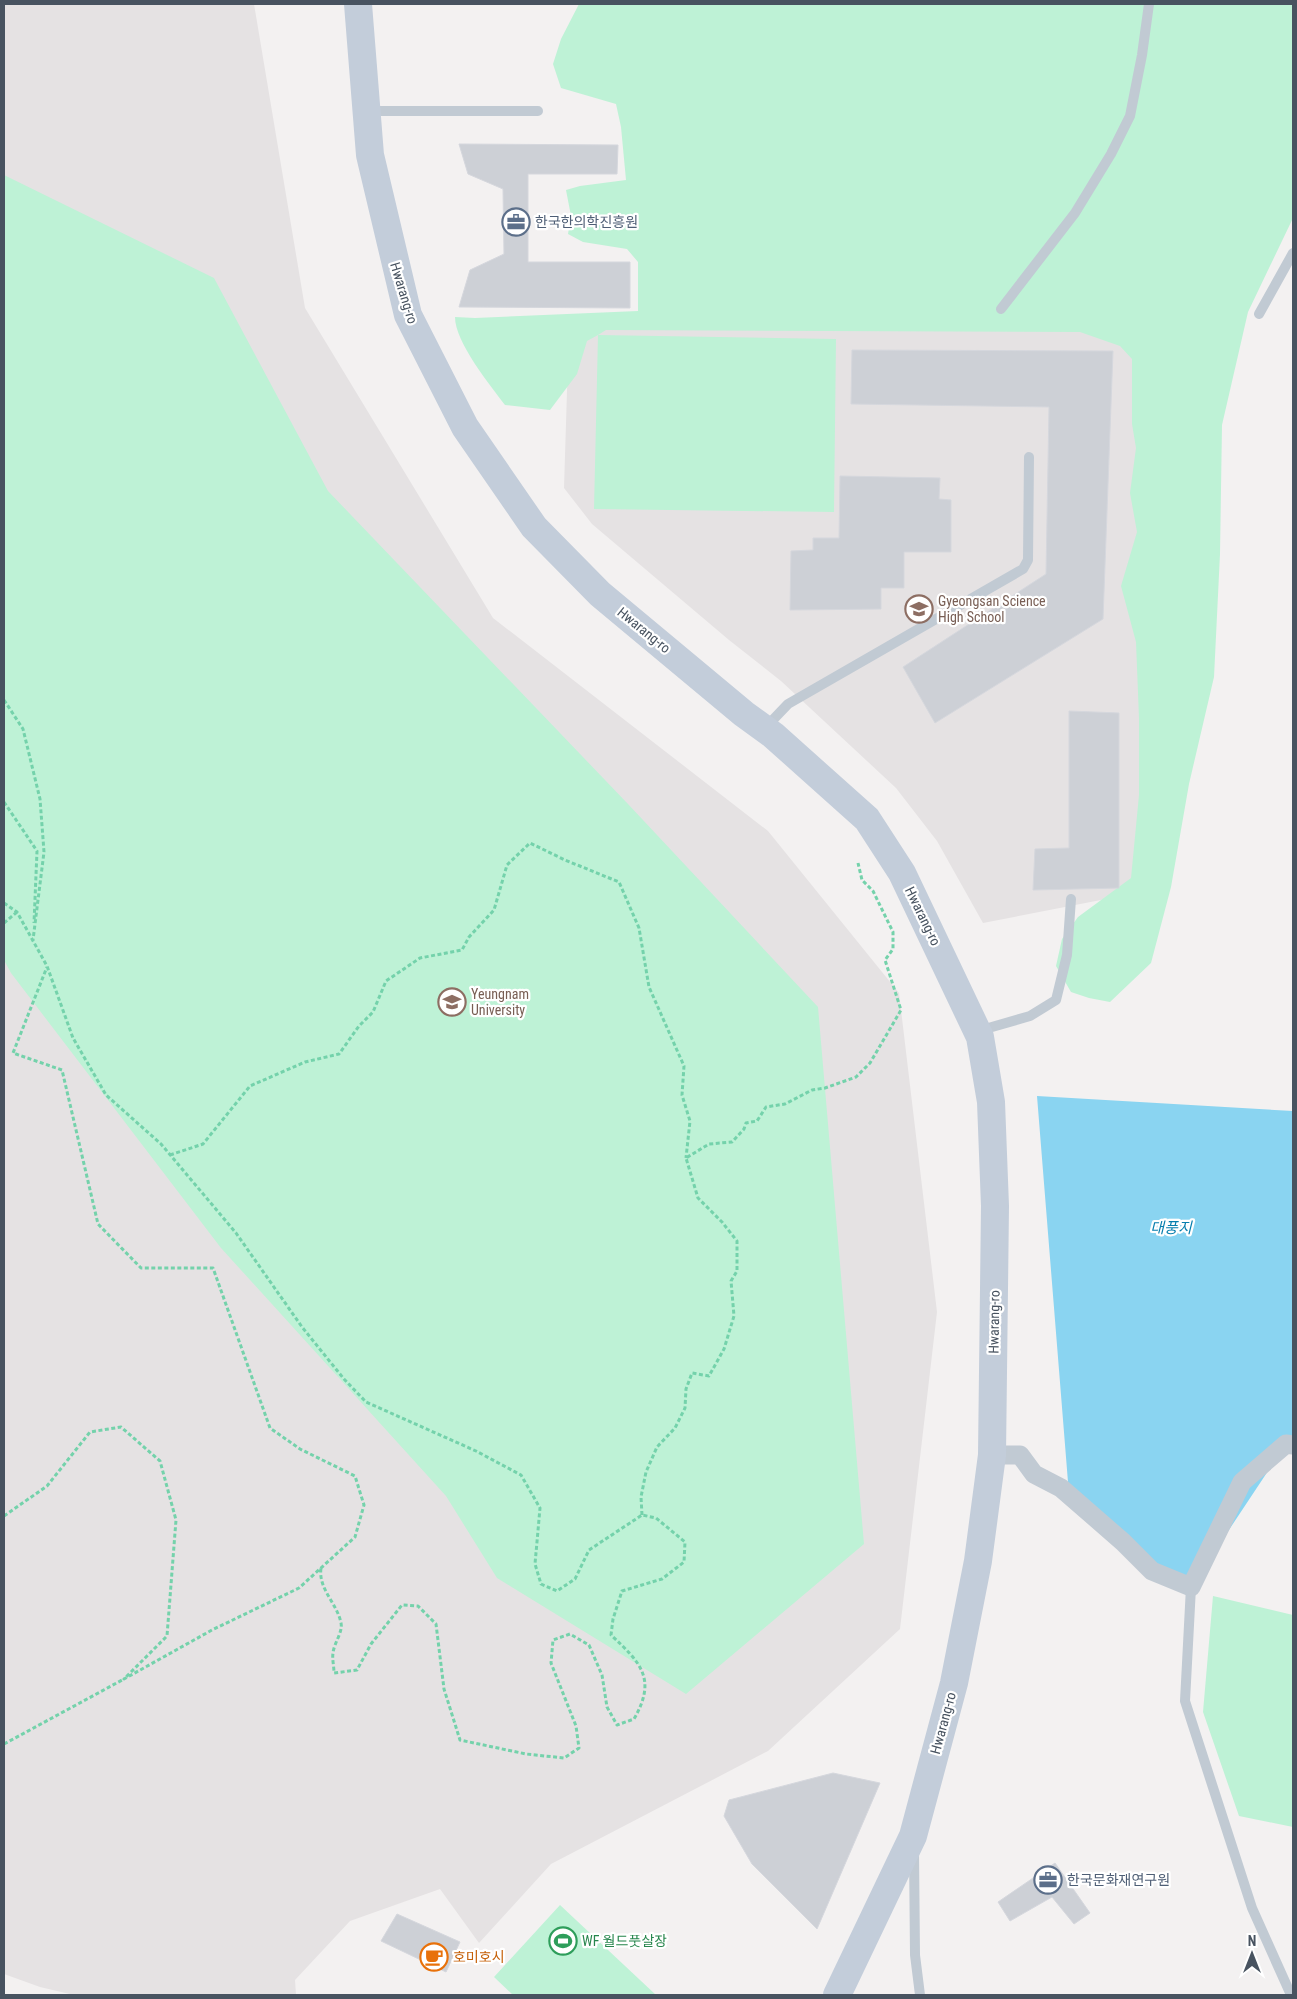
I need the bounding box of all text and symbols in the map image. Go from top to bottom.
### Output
office icon: 한국한의학진흥원 [501,207,531,237]
place label: 한국한의학진흥원 [535,214,638,230]
street label: Hwarang-ro [387,260,421,326]
place label: Gyeongsan Science High School [938,593,1046,625]
school or university icon: Gyeongsan Science High School [904,594,934,624]
street label: Hwarang-ro [614,604,674,656]
street label: Hwarang-ro [902,884,944,948]
place label: Yeungnam University [471,986,529,1018]
school or university icon: Yeungnam University [437,987,467,1017]
water label: 대풍지 [1150,1219,1193,1237]
street label: Hwarang-ro [985,1290,1003,1354]
street label: Hwarang-ro [927,1690,959,1756]
office icon: 한국문화재연구원 [1033,1865,1063,1895]
place label: 한국문화재연구원 [1067,1872,1170,1888]
sports icon: WF 월드풋살장 [548,1926,578,1956]
north arrow [1227,1929,1277,1979]
place label: WF 월드풋살장 [582,1933,667,1949]
text: N [1248,1933,1256,1949]
cafe icon: 호미호시 [419,1942,449,1972]
place label: 호미호시 [453,1949,505,1965]

